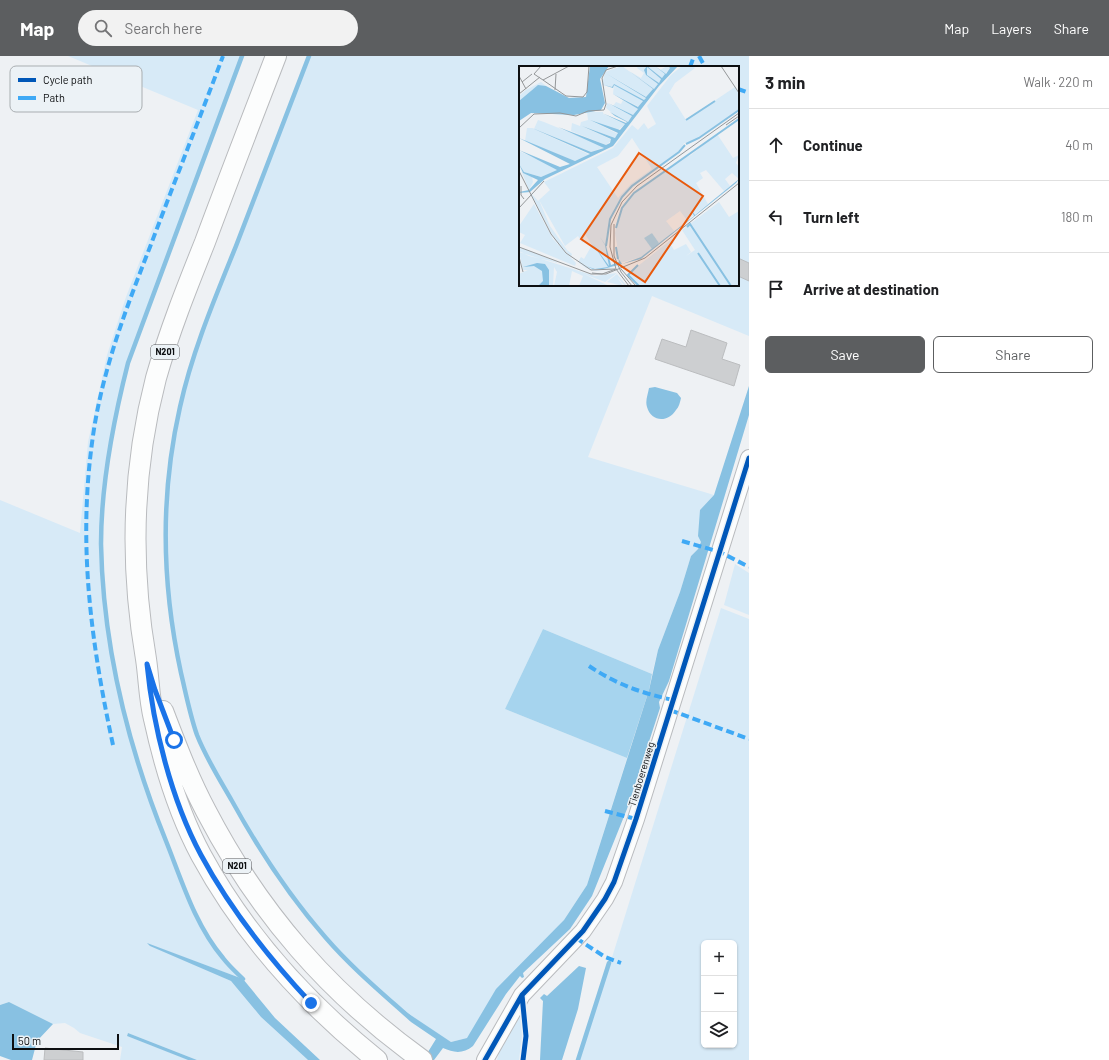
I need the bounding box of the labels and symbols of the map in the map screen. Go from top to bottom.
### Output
legend [10,66,142,112]
inset map [519,66,739,286]
text: Cycle path [43,73,93,86]
text: Path [43,91,65,104]
road number: N201 [151,345,179,359]
route start [165,731,183,749]
street label: Tienboerenweg [625,740,657,808]
road number: N201 [223,859,251,873]
route end [302,994,320,1012]
scale bar [12,1032,119,1051]

